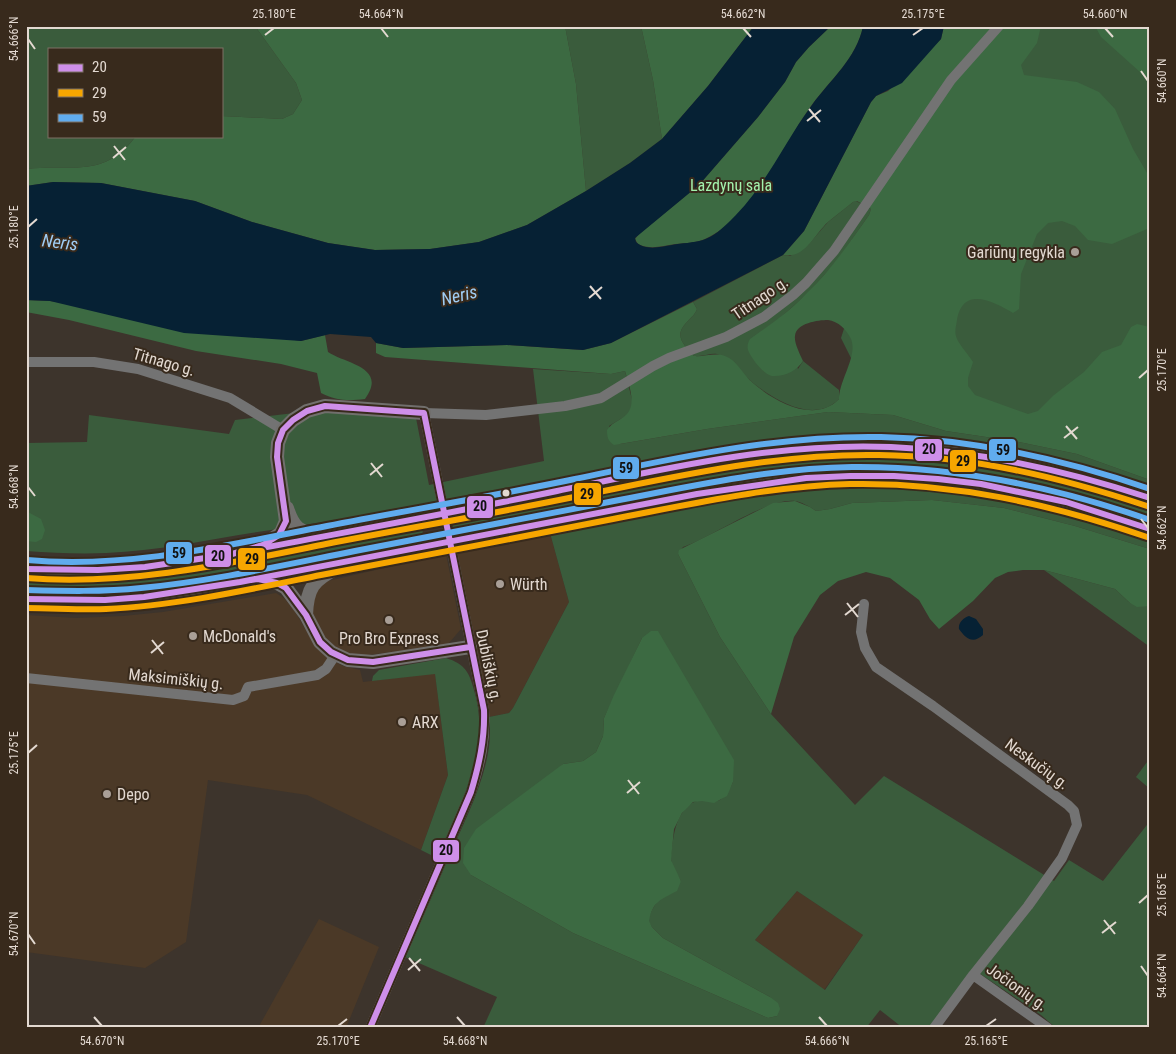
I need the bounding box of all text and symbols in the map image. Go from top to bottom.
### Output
text: 25.180°E [252,7,296,21]
text: 54.664°N [359,7,403,21]
text: 54.662°N [721,7,765,21]
text: 25.175°E [901,7,945,21]
text: 54.660°N [1083,7,1127,21]
text: 54.666°N [7,17,21,61]
legend [48,48,222,138]
text: 20 [92,58,107,76]
text: 54.660°N [1155,59,1169,103]
text: 29 [92,84,107,102]
text: 59 [92,108,107,126]
park label: Lazdynų sala [690,176,772,195]
text: 25.180°E [7,205,21,249]
water label: Neris [41,229,79,255]
place label: Gariūnų regykla [967,243,1065,262]
marker: Gariūnų regykla [1069,246,1081,258]
street label: Titnago g. [728,272,792,324]
water label: Neris [439,281,479,309]
street label: Titnago g. [131,344,197,380]
text: 25.170°E [1155,348,1169,392]
line badge: 20 [914,438,943,462]
line badge: 59 [988,438,1017,462]
text: 20 [922,441,936,457]
text: 59 [996,442,1010,458]
line badge: 29 [949,449,977,473]
text: 29 [956,453,970,469]
line badge: 59 [612,456,640,480]
text: 59 [619,460,633,476]
text: 54.668°N [7,465,21,509]
line badge: 29 [573,482,602,506]
text: 29 [580,486,594,502]
unlabelled marker [501,488,511,498]
line badge: 20 [466,495,494,519]
text: 20 [473,498,487,514]
text: 54.662°N [1155,506,1169,550]
line badge: 59 [165,541,193,565]
line badge: 20 [204,544,232,568]
text: 59 [172,545,186,561]
line badge: 29 [237,547,266,571]
text: 20 [211,548,225,564]
text: 29 [245,551,259,567]
place label: Würth [510,575,548,594]
marker: Würth [494,578,506,590]
marker: Pro Bro Express [383,614,395,626]
place label: McDonald's [203,627,276,646]
street label: Dubliškių g. [472,628,506,704]
place label: Pro Bro Express [339,629,439,648]
marker: McDonald's [187,630,199,642]
street label: Maksimiškių g. [128,665,224,693]
place label: ARX [412,713,439,732]
marker: ARX [396,716,408,728]
text: 25.175°E [7,731,21,775]
street label: Neskučių g. [1001,734,1073,794]
place label: Depo [117,785,150,804]
marker: Depo [101,788,113,800]
line badge: 20 [432,839,460,863]
text: 20 [439,842,453,858]
text: 25.165°E [1155,873,1169,917]
text: 54.670°N [7,912,21,956]
text: 54.664°N [1155,954,1169,998]
street label: Jočionių g. [983,959,1051,1015]
text: 54.670°N [80,1034,124,1048]
text: 25.170°E [316,1034,360,1048]
text: 54.668°N [443,1034,487,1048]
text: 54.666°N [805,1034,849,1048]
text: 25.165°E [964,1034,1008,1048]

